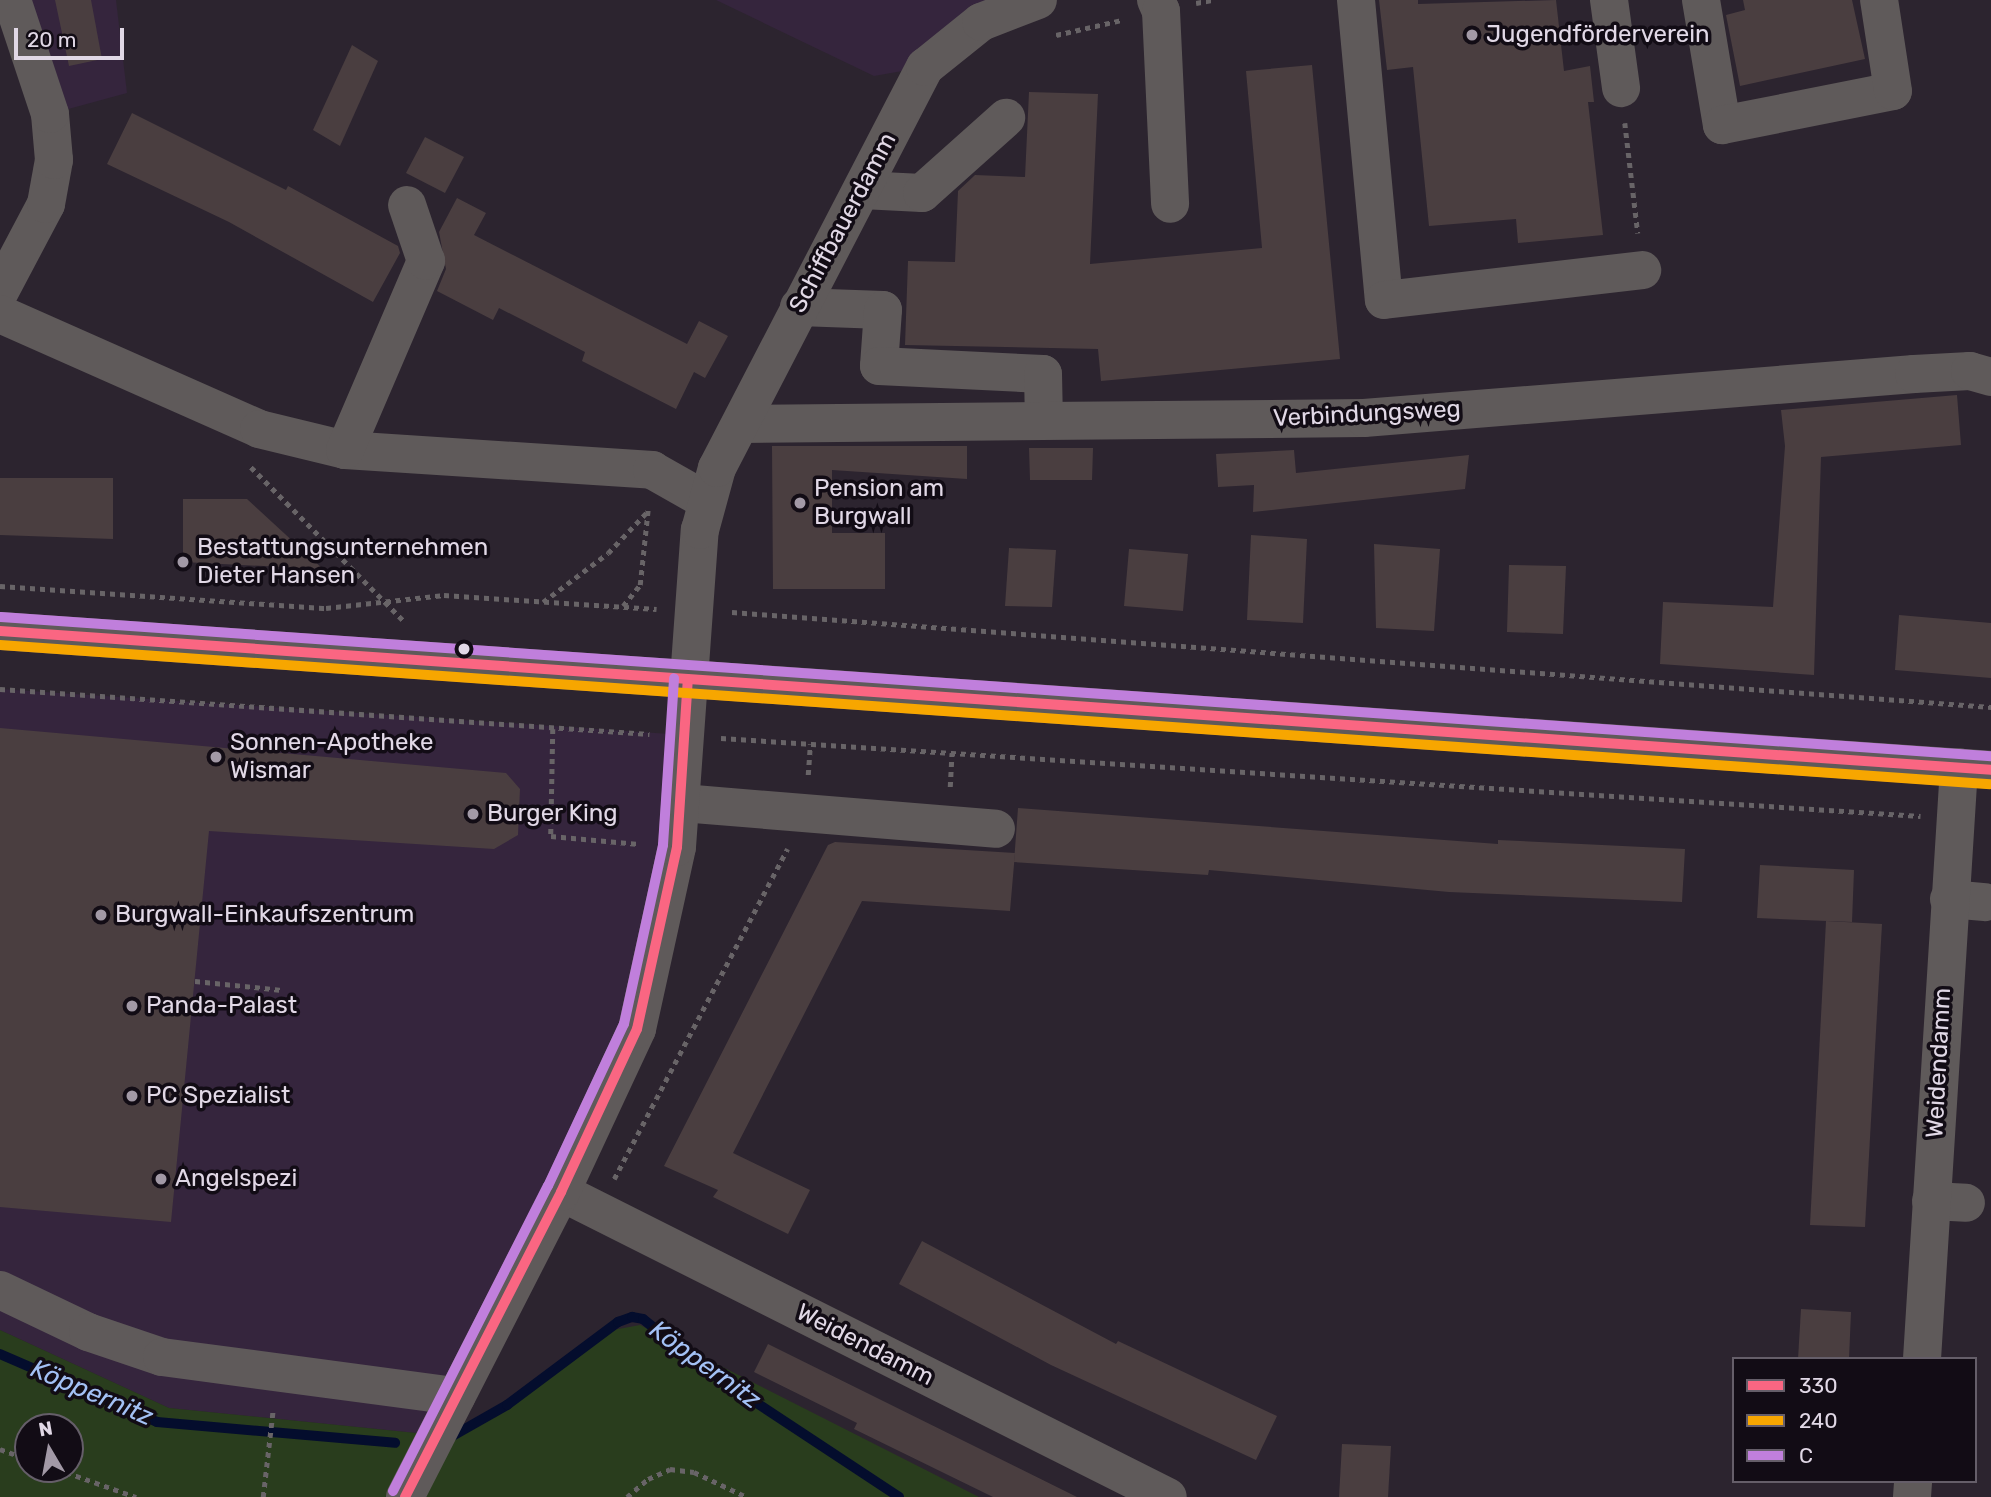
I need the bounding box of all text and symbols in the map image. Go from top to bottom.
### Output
scale bar [18,14,128,58]
place label: Jugendförderverein [1486,21,1710,49]
text: 20 m [27,27,76,52]
marker: Jugendförderverein [1464,27,1480,43]
street label: Schiffbauerdamm [783,128,903,318]
street label: Verbindungsweg [1272,395,1462,433]
place label: Pension am Burgwall [814,475,944,531]
marker: Pension am Burgwall [792,495,808,511]
place label: Bestattungsunternehmen Dieter Hansen [197,534,488,590]
marker: Bestattungsunternehmen Dieter Hansen [175,554,191,570]
unlabelled marker [457,642,471,656]
place label: Sonnen-Apotheke Wismar [230,729,434,785]
marker: Sonnen-Apotheke Wismar [208,749,224,765]
place label: Burger King [487,800,618,828]
marker: Burger King [465,806,481,822]
place label: Burgwall-Einkaufszentrum [115,901,414,929]
marker: Burgwall-Einkaufszentrum [93,907,109,923]
street label: Weidendamm [1921,987,1957,1139]
place label: Panda-Palast [146,992,297,1020]
marker: Panda-Palast [124,998,140,1014]
place label: PC Spezialist [146,1082,290,1110]
marker: PC Spezialist [124,1088,140,1104]
place label: Angelspezi [175,1165,297,1193]
marker: Angelspezi [153,1171,169,1187]
street label: Weidendamm [791,1298,939,1392]
water label: Köppernitz [643,1314,767,1416]
water label: Köppernitz [26,1353,158,1433]
legend [1732,1357,1977,1483]
text: 330 [1799,1373,1838,1398]
text: 240 [1799,1408,1838,1433]
north arrow [14,1413,84,1483]
text: N [37,1416,54,1441]
text: C [1799,1443,1813,1468]

